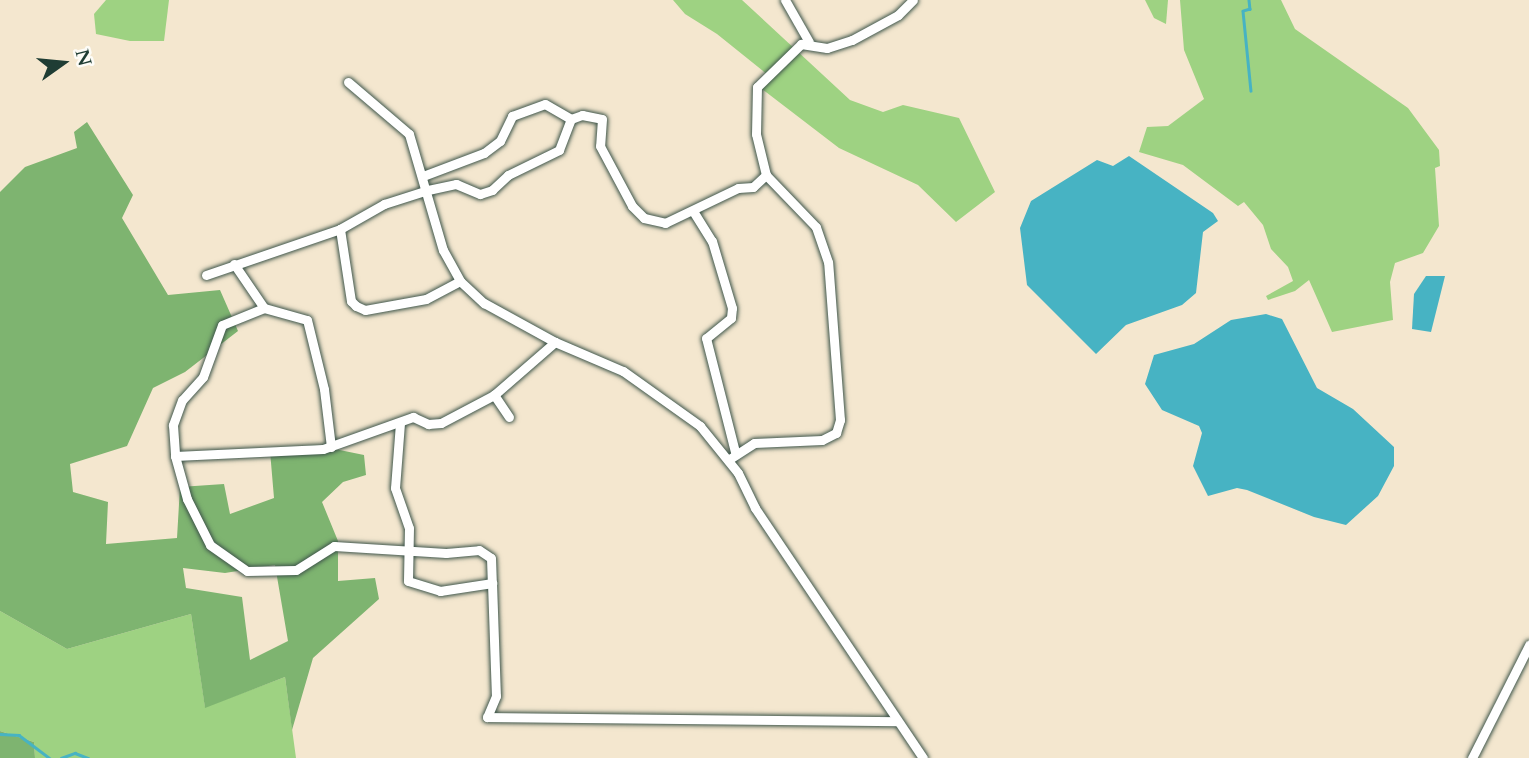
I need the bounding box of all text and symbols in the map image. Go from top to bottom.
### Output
north arrow [28,28,98,98]
text: N [69,46,98,69]

